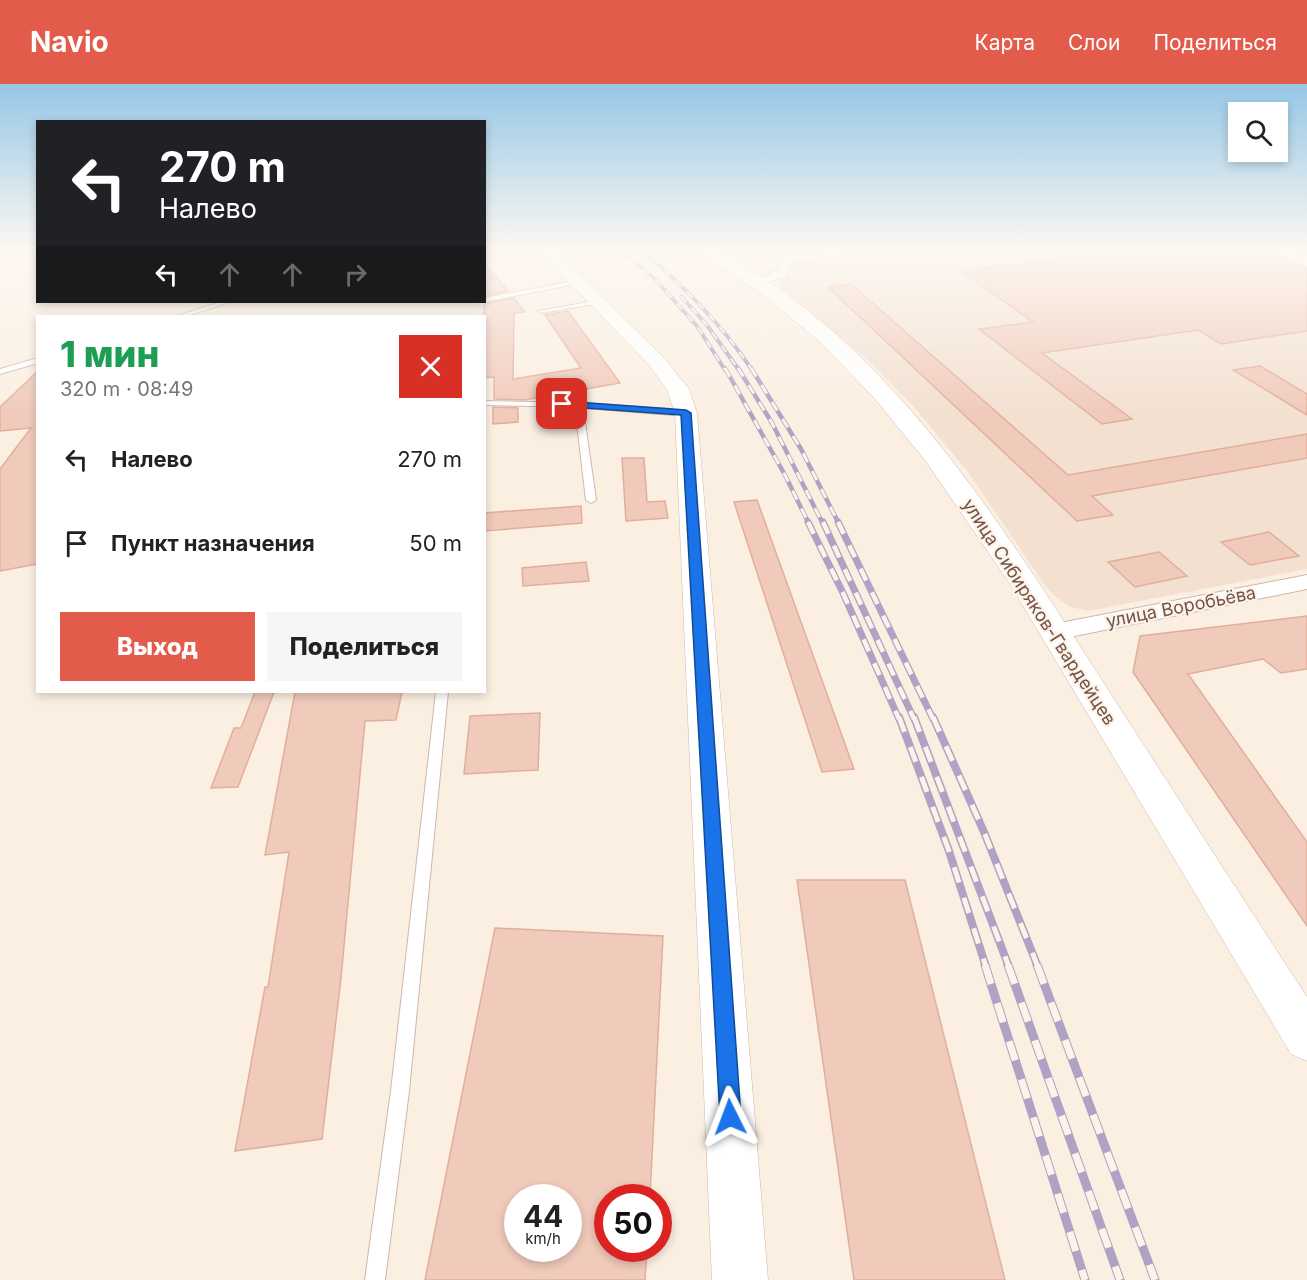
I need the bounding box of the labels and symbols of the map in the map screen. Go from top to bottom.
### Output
pin [536,378,587,429]
street label: улица Сибиряков-Гвардейцев [958,495,1121,729]
street label: улица Воробьёва [1104,582,1258,631]
position arrow [698,1085,762,1149]
speed limit sign: 50 [594,1184,672,1262]

